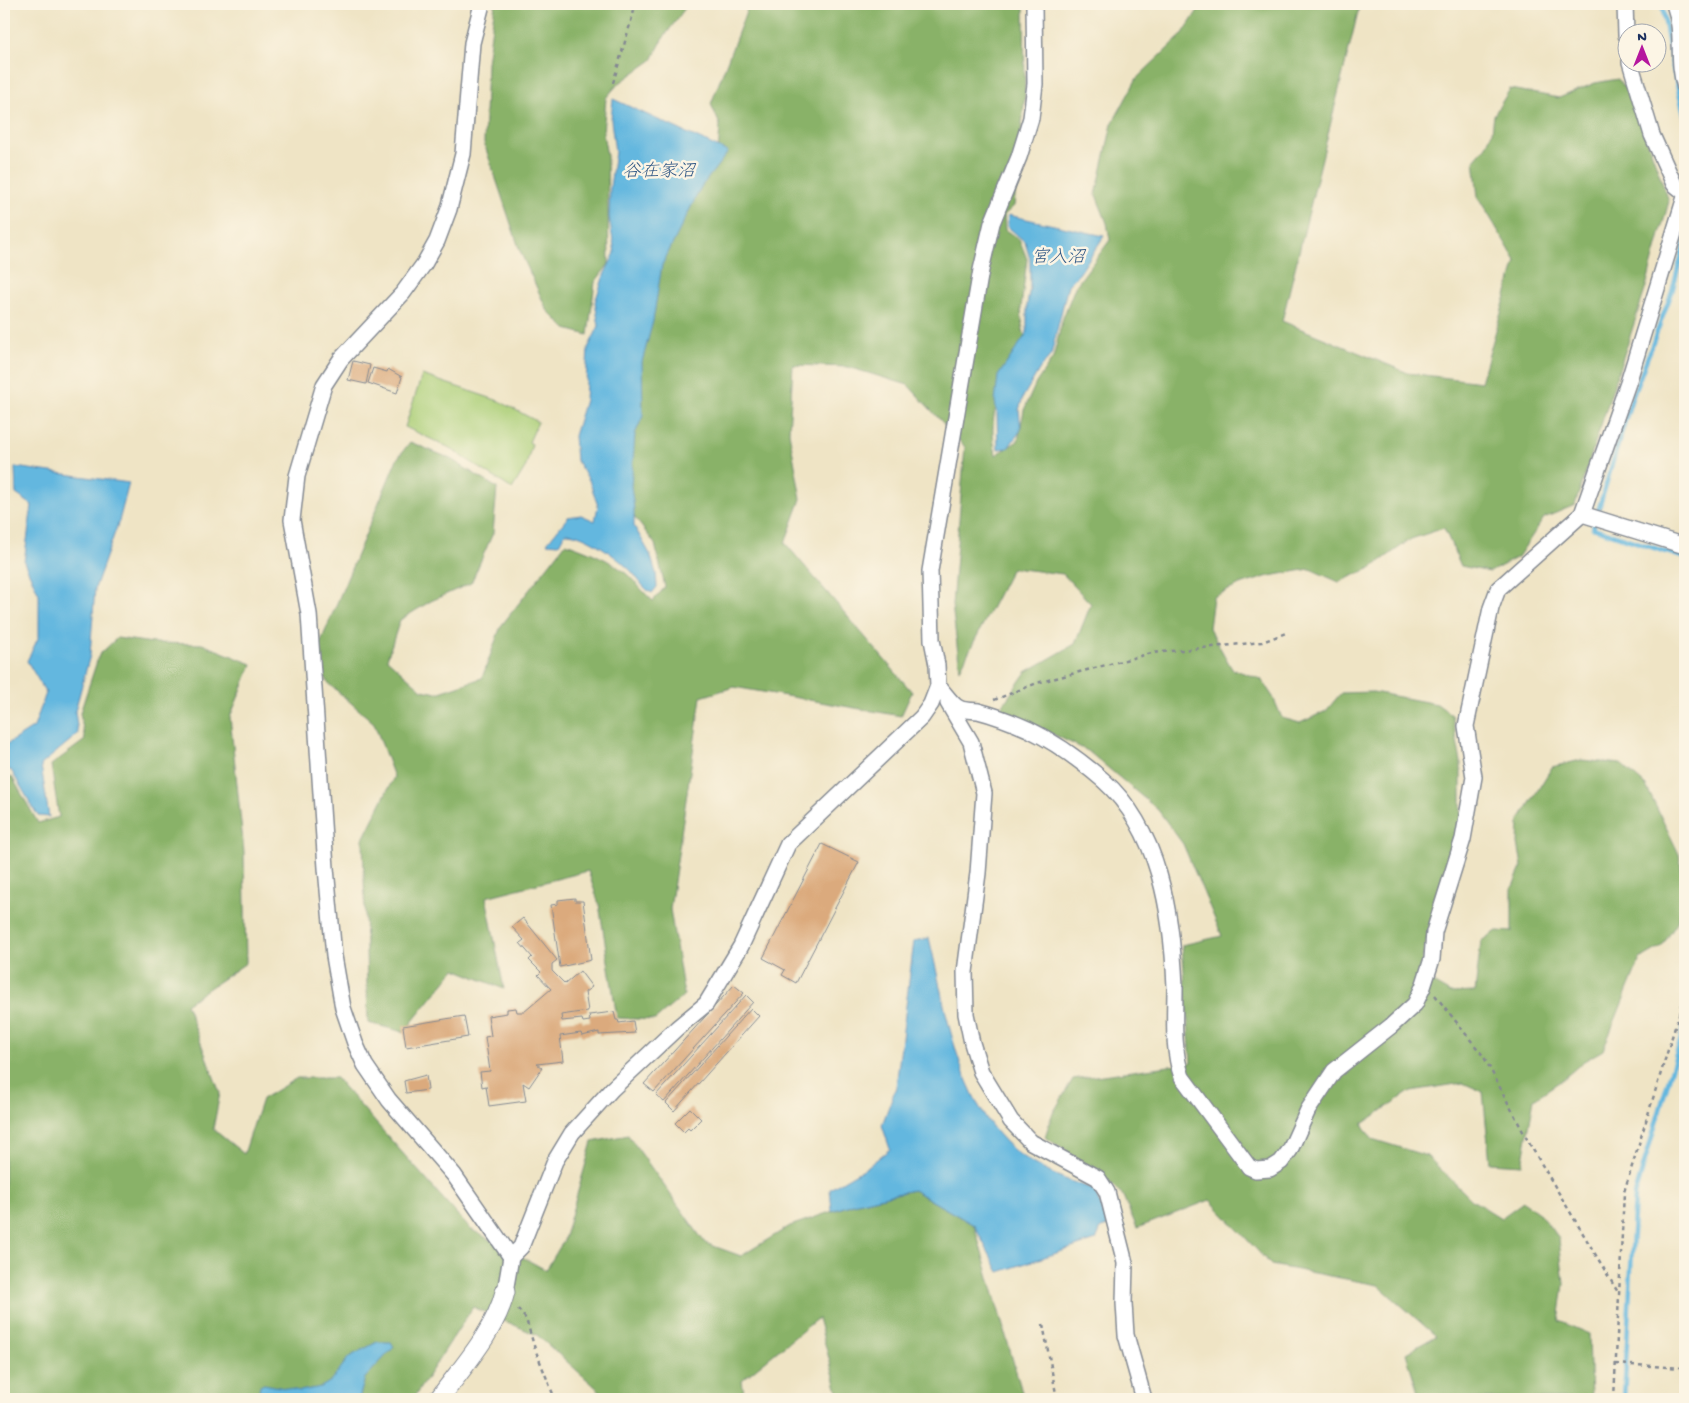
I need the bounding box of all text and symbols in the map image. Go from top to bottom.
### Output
north arrow [1616,22,1666,72]
text: N [1637,29,1647,46]
water label: 谷在家沼 [623,161,697,183]
water label: 宮入沼 [1031,247,1087,269]

